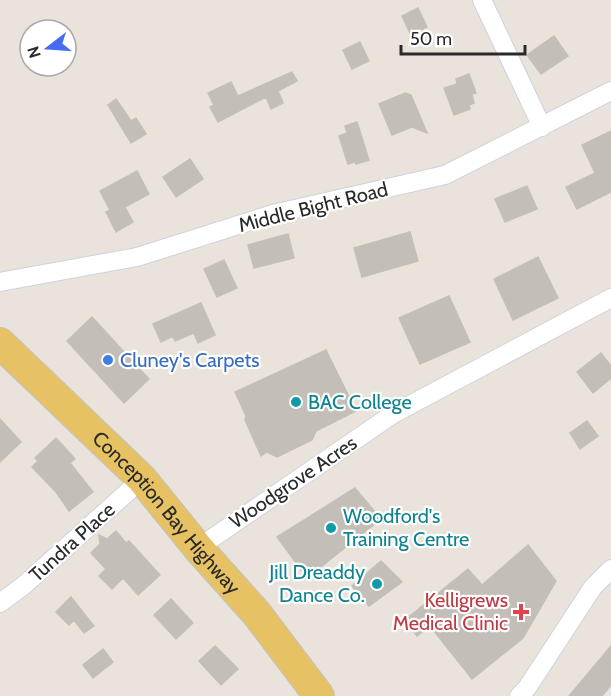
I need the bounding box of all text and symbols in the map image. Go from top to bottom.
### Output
north arrow [18,18,78,78]
scale bar [401,18,526,56]
text: 50 m [410,28,452,50]
text: N [23,44,45,60]
street label: Middle Bight Road [236,177,390,237]
place label: Cluney's Carpets [120,348,260,372]
marker: Cluney's Carpets [101,353,115,367]
place label: BAC College [308,390,412,414]
marker: BAC College [289,395,303,409]
street label: Conception Bay Highway [88,426,245,599]
street label: Woodgrove Acres [225,431,361,533]
street label: Tundra Place [24,497,120,587]
place label: Woodford's Training Centre [343,504,469,551]
marker: Woodford's Training Centre [324,521,338,535]
place label: Jill Dreaddy Dance Co. [268,560,365,607]
marker: Jill Dreaddy Dance Co. [370,577,384,591]
place label: Kelligrews Medical Clinic [393,588,508,635]
marker: Kelligrews Medical Clinic [512,603,530,621]

